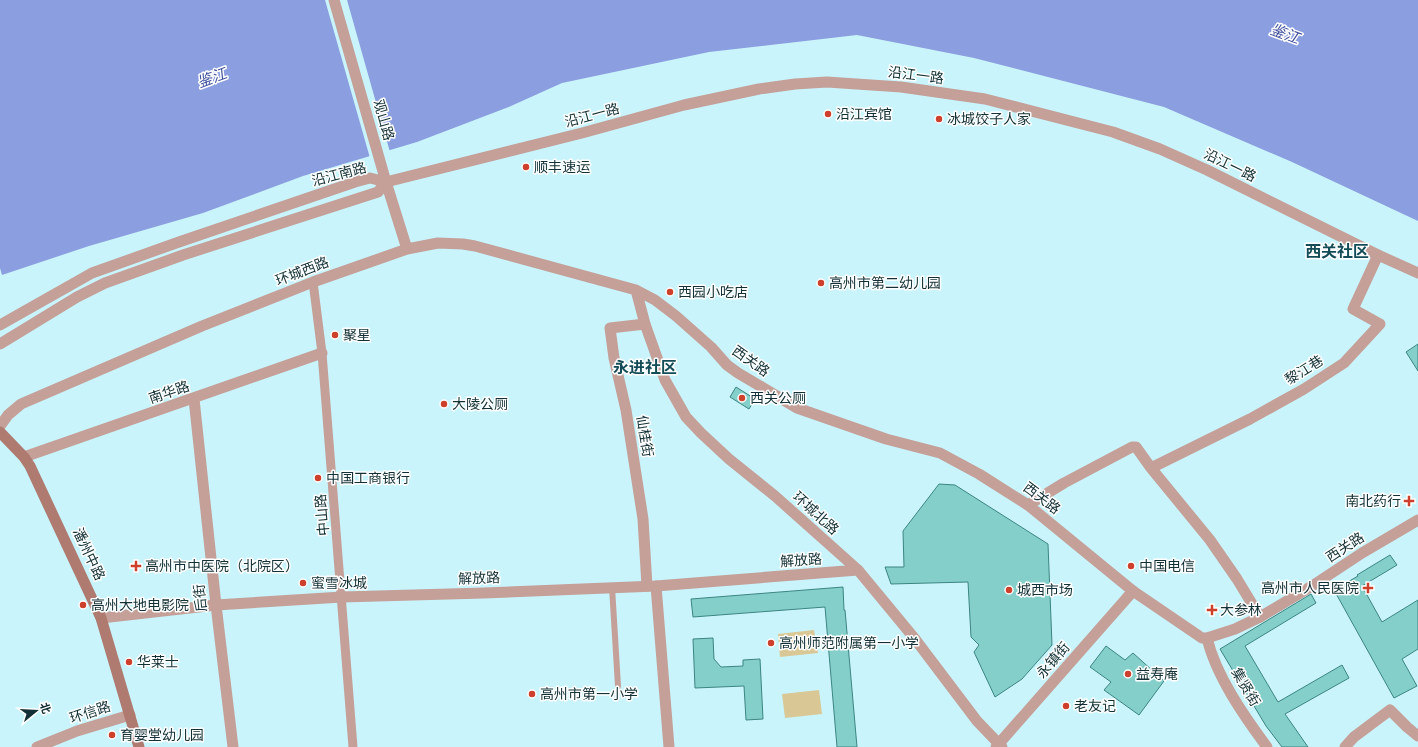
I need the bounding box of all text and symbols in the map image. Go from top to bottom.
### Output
water label: 鉴江 [1268,20,1304,48]
water label: 鉴江 [195,64,231,92]
street label: 沿江一路 [887,64,945,86]
street label: 观山路 [371,98,397,142]
street label: 沿江一路 [563,100,621,130]
place label: 沿江宾馆 [836,106,892,122]
marker: 沿江宾馆 [823,109,833,119]
place label: 冰城饺子人家 [947,111,1031,127]
marker: 冰城饺子人家 [934,114,944,124]
street label: 沿江一路 [1201,146,1259,184]
street label: 沿江南路 [310,159,368,189]
place label: 顺丰速运 [534,159,590,175]
marker: 顺丰速运 [521,162,531,172]
district label: 西关社区 [1305,242,1369,261]
street label: 环城西路 [273,253,331,289]
place label: 高州市第二幼儿园 [829,275,941,291]
marker: 高州市第二幼儿园 [816,278,826,288]
place label: 西园小吃店 [678,284,748,300]
marker: 西园小吃店 [665,287,675,297]
place label: 聚星 [343,327,371,343]
marker: 聚星 [330,330,340,340]
street label: 西关路 [729,342,773,380]
street label: 黎江巷 [1282,352,1326,388]
district label: 永进社区 [613,358,677,377]
street label: 南华路 [147,378,191,406]
place label: 西关公厕 [750,390,806,406]
marker: 西关公厕 [737,393,747,403]
place label: 大陵公厕 [452,396,508,412]
marker: 大陵公厕 [439,399,449,409]
street label: 仙桂街 [634,414,656,458]
place label: 中国工商银行 [326,470,410,486]
marker: 中国工商银行 [313,473,323,483]
street label: 西关路 [1020,479,1064,517]
street label: 环城北路 [790,488,842,538]
street label: 中山路 [312,493,332,537]
place label: 南北药行 [1345,493,1401,509]
marker: 南北药行 [1404,496,1414,506]
street label: 潘州中路 [70,525,108,583]
street label: 西关路 [1323,529,1367,565]
street label: 解放路 [779,551,823,569]
place label: 高州市中医院（北院区） [145,558,299,574]
place label: 中国电信 [1139,558,1195,574]
marker: 高州市中医院（北院区） [130,560,142,572]
marker: 中国电信 [1126,561,1136,571]
street label: 解放路 [458,569,500,587]
place label: 蜜雪冰城 [311,575,367,591]
marker: 蜜雪冰城 [298,578,308,588]
place label: 高州市人民医院 [1261,580,1359,596]
place label: 城西市场 [1017,582,1073,598]
marker: 高州市人民医院 [1362,582,1374,594]
street label: 后街 [191,583,209,613]
marker: 城西市场 [1004,585,1014,595]
place label: 高州大地电影院 [91,597,189,613]
marker: 高州大地电影院 [78,600,88,610]
place label: 大参林 [1220,602,1262,618]
marker: 大参林 [1207,605,1217,615]
place label: 高州师范附属第一小学 [779,635,919,651]
marker: 高州师范附属第一小学 [766,638,776,648]
street label: 永镇街 [1033,639,1073,681]
place label: 华莱士 [137,654,179,670]
marker: 华莱士 [124,657,134,667]
street label: 集贤街 [1228,665,1264,709]
place label: 益寿庵 [1136,666,1178,682]
marker: 益寿庵 [1123,669,1133,679]
place label: 高州市第一小学 [540,686,638,702]
marker: 高州市第一小学 [527,689,537,699]
north arrow [16,691,56,731]
street label: 环信路 [68,698,112,726]
place label: 老友记 [1074,698,1116,714]
text: 北 [37,701,53,715]
marker: 老友记 [1061,701,1071,711]
place label: 育婴堂幼儿园 [120,727,204,743]
marker: 育婴堂幼儿园 [107,730,117,740]

